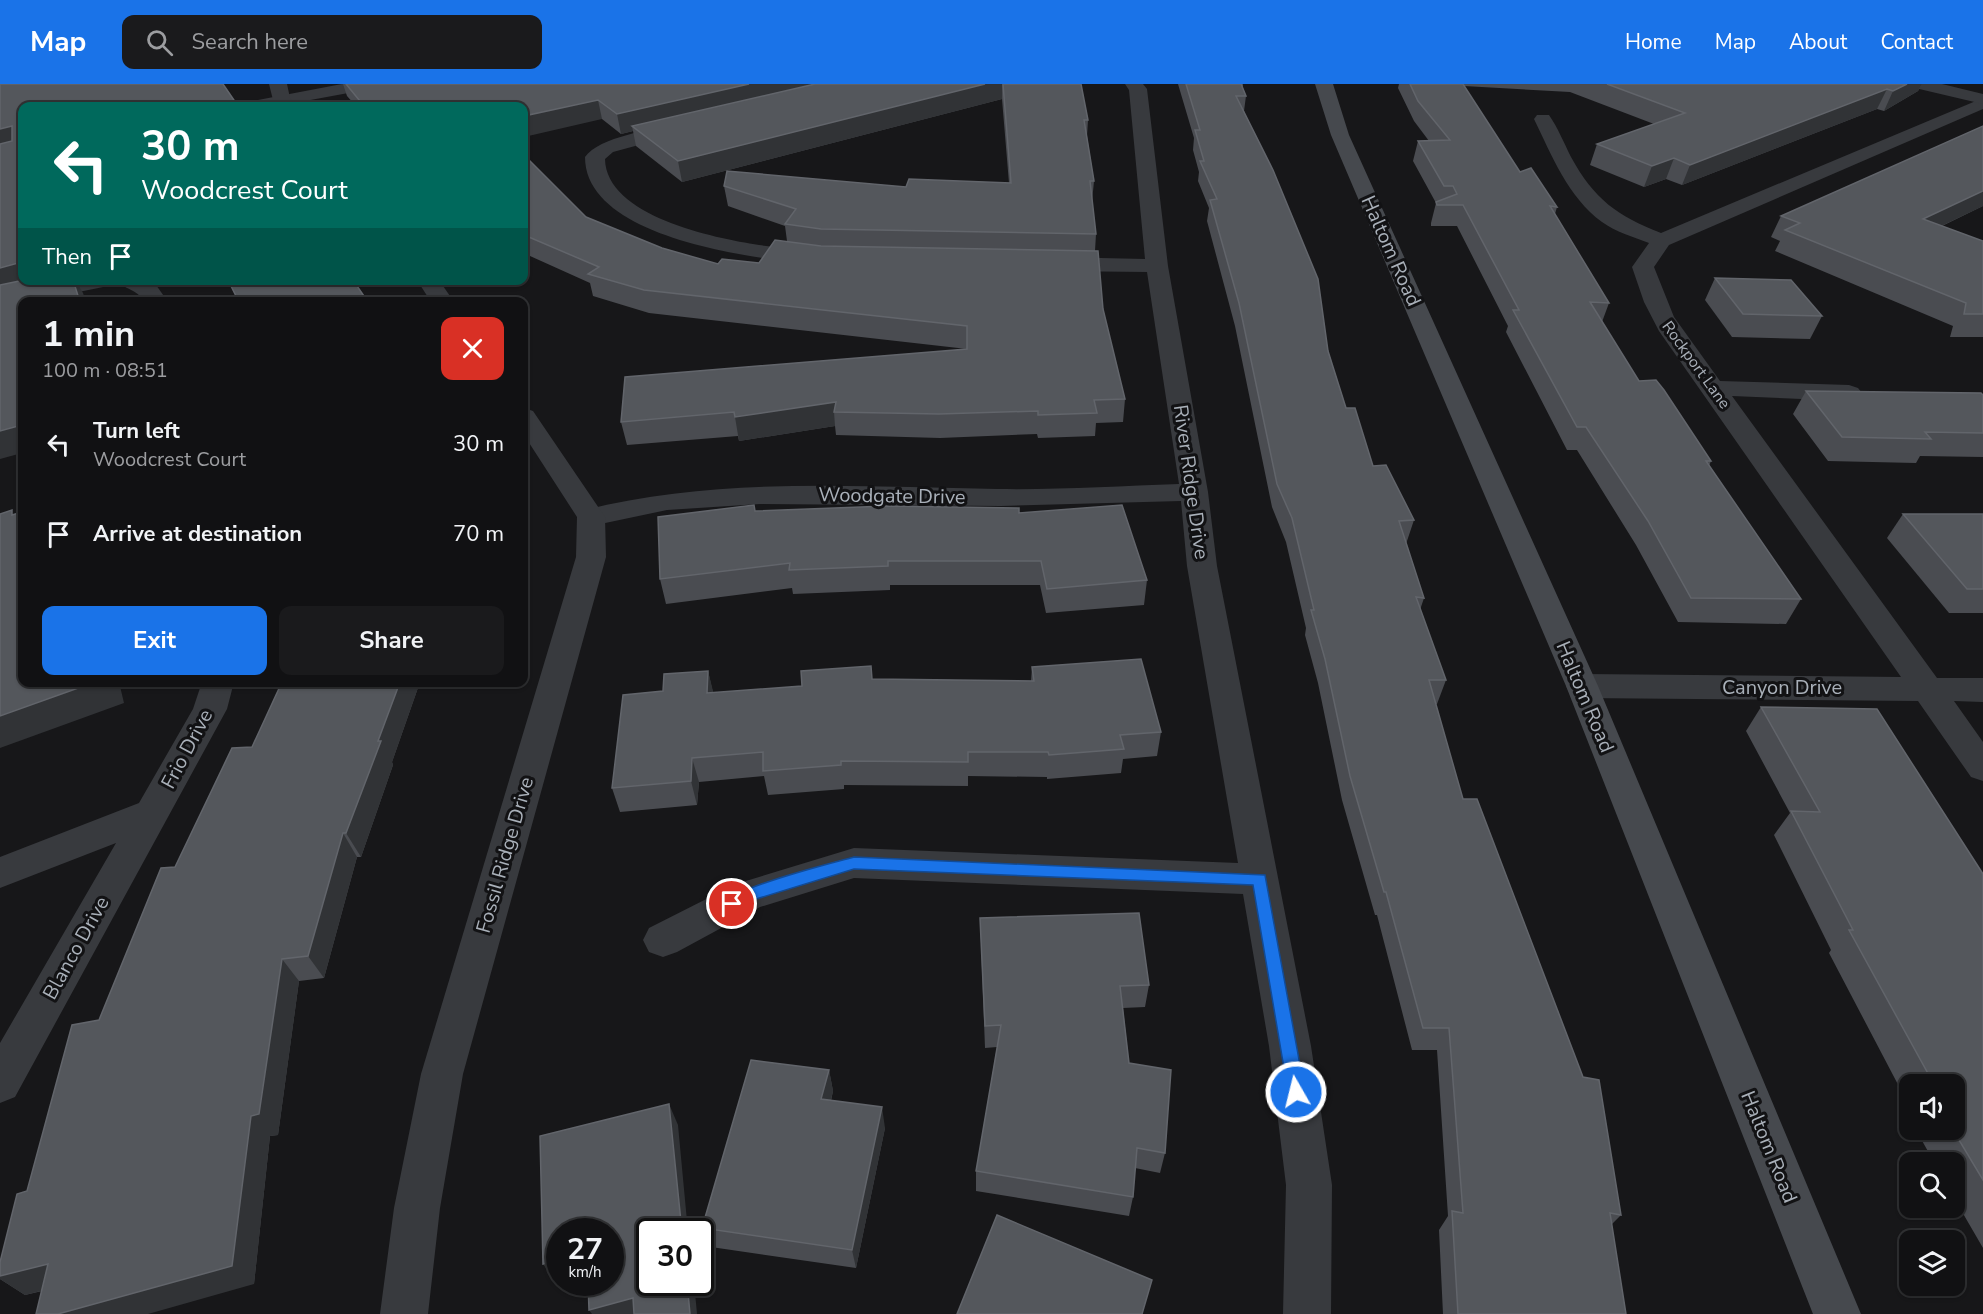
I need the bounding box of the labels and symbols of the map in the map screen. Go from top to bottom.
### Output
street label: Haltom Road [1355,191,1427,311]
street label: Rockport Lane [1657,317,1735,413]
street label: River Ridge Drive [1167,403,1215,561]
street label: Woodgate Drive [818,481,966,511]
street label: Haltom Road [1549,637,1621,757]
street label: Canyon Drive [1722,674,1842,701]
street label: Frio Drive [155,705,219,793]
street label: Fossil Ridge Drive [470,774,540,936]
pin [706,878,757,929]
street label: Blanco Drive [37,892,115,1004]
position arrow [1264,1060,1328,1124]
street label: Haltom Road [1734,1087,1804,1207]
speed limit sign: 30 [636,1218,714,1296]

